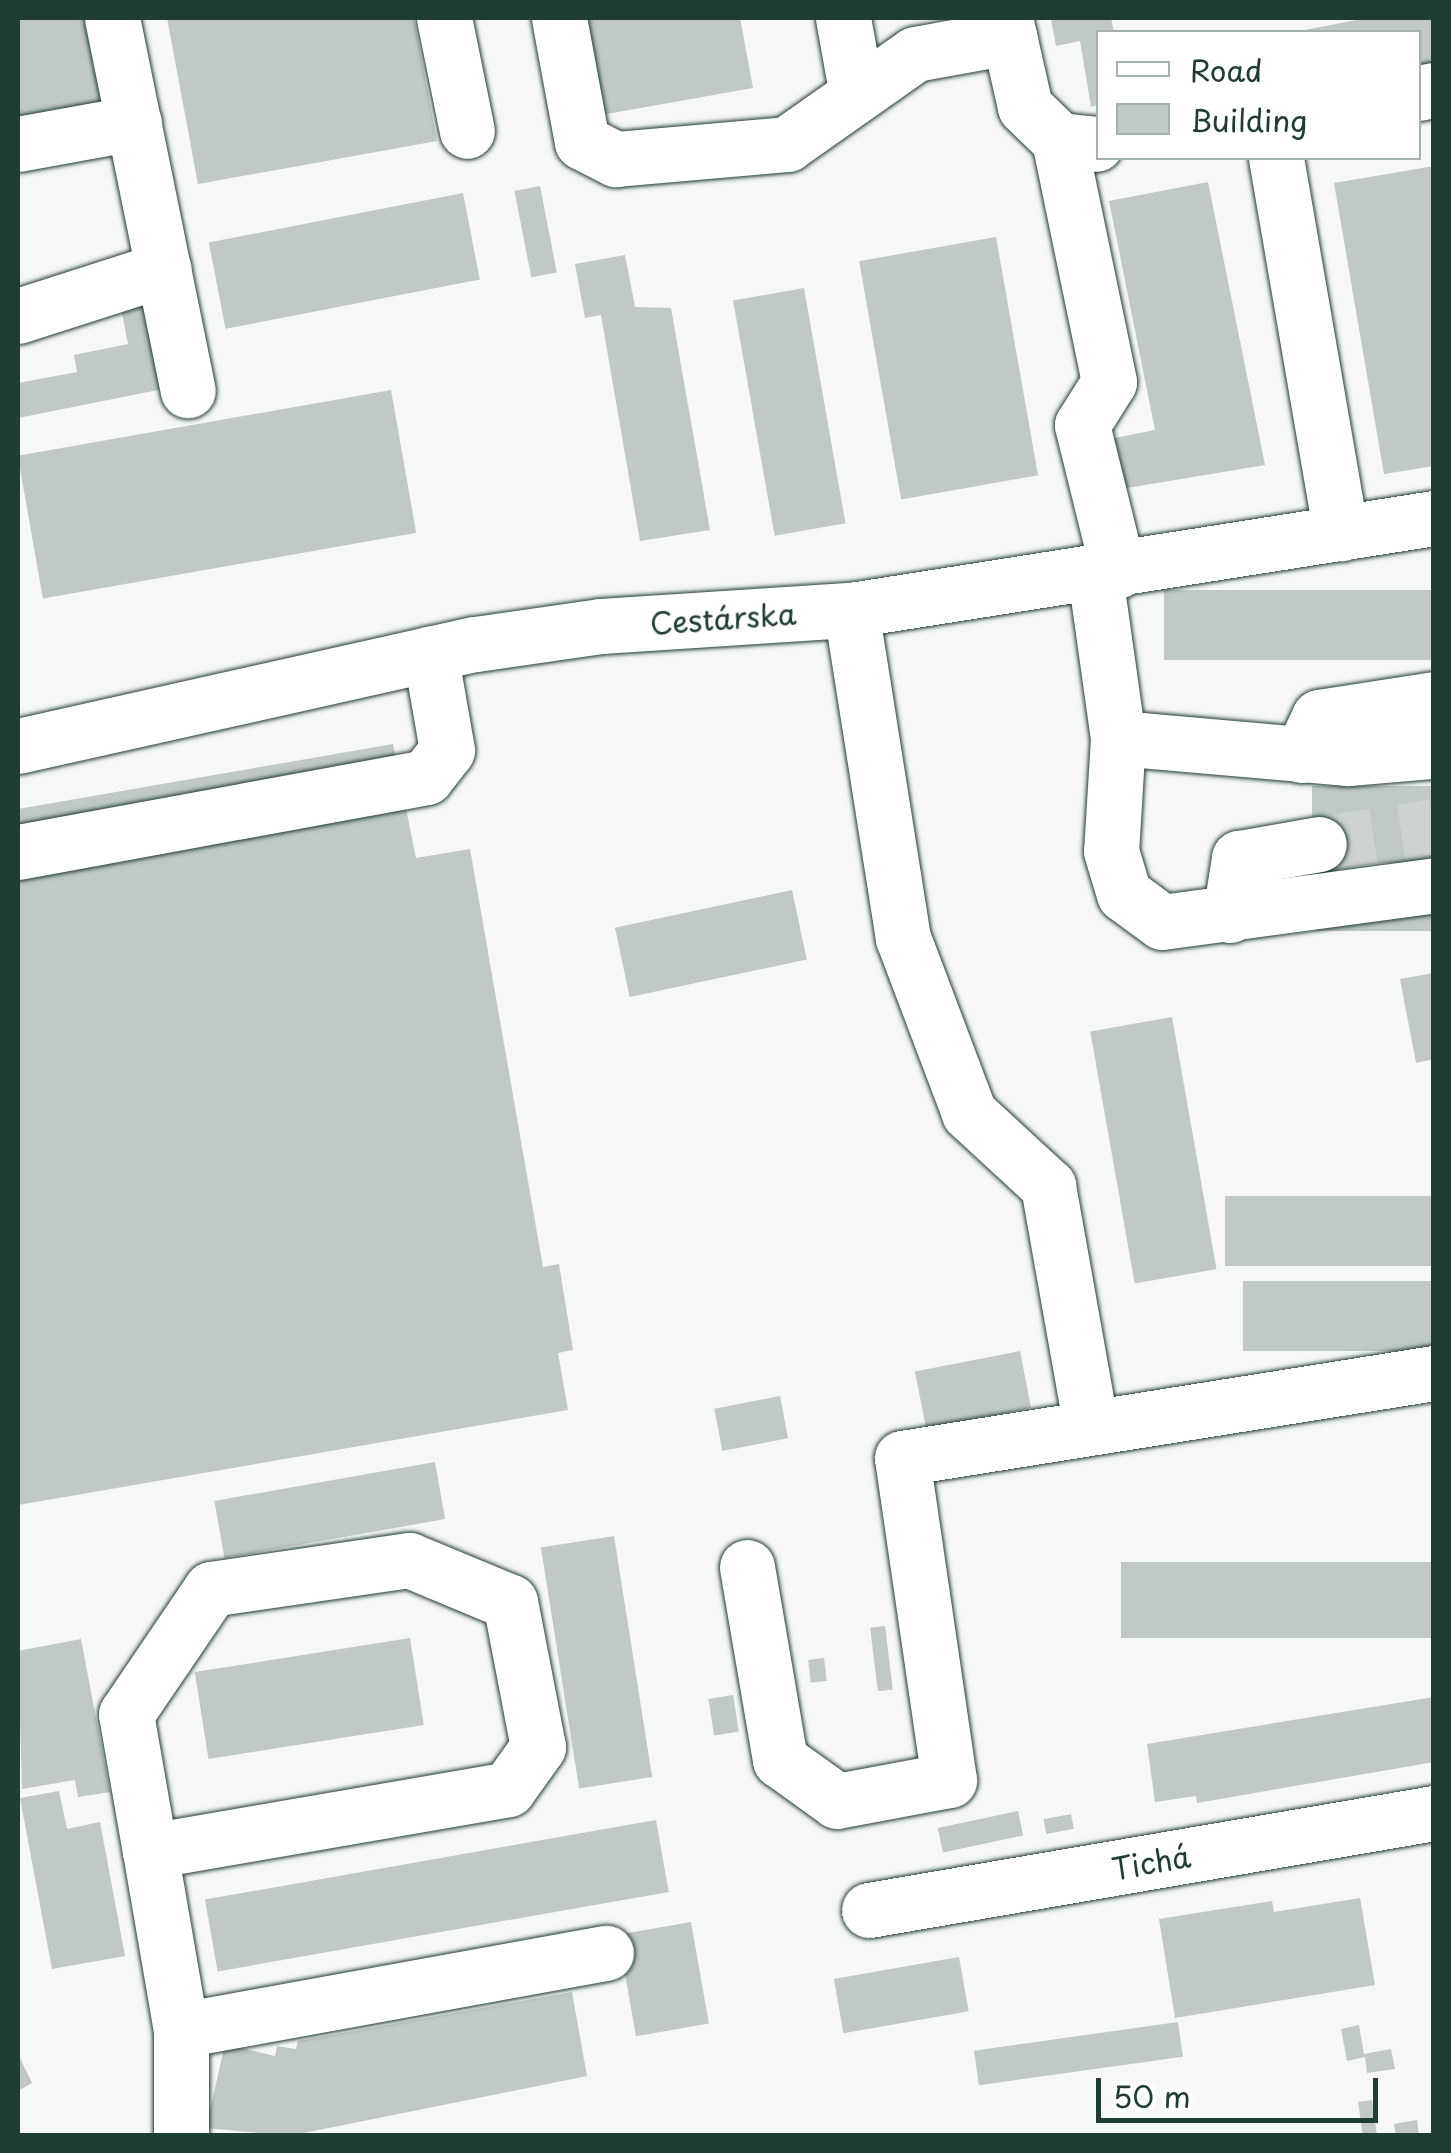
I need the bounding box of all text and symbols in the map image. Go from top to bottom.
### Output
legend [1096,30,1421,160]
text: Road [1190,47,1263,92]
text: Building [1190,97,1307,142]
street label: Cestárska [649,595,797,641]
street label: Tichá [1109,1837,1193,1887]
scale bar [1101,2058,1384,2120]
text: 50 m [1113,2073,1191,2118]

